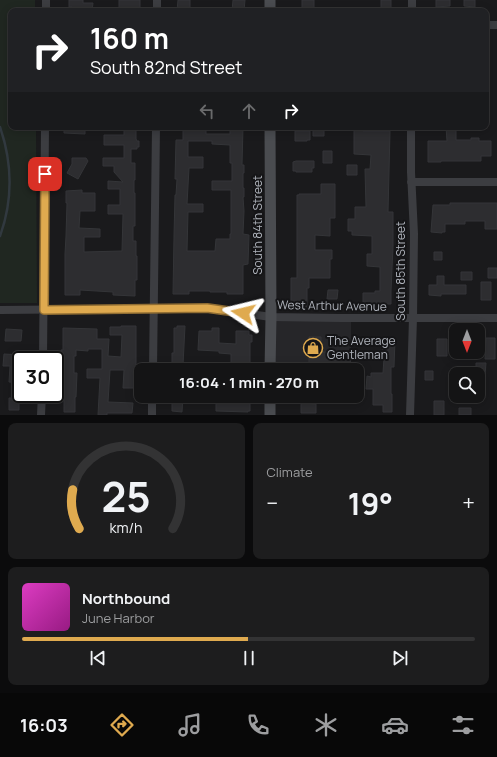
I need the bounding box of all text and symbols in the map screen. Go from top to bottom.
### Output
text: 160 m [90,19,169,57]
icon: right [24,24,76,76]
text: South 82nd Street [90,55,242,79]
icon: left [196,100,218,122]
icon: ahead [238,100,260,122]
icon: right [280,100,302,122]
pin [28,157,62,191]
icon: arrive [34,163,56,185]
street label: South 84th Street [249,175,266,275]
street label: South 85th Street [392,221,409,321]
position arrow [222,292,264,334]
street label: West Arthur Avenue [277,296,387,315]
north arrow [449,323,485,359]
map controls [449,323,485,403]
place label: The Average Gentleman [327,332,396,363]
shop icon: The Average Gentleman [302,337,324,359]
speed limit sign: 30 [12,351,64,403]
button: search [449,367,485,403]
text: 16:04 · 1 min · 270 m [179,372,319,393]
text: Climate [267,463,313,481]
text: 25 [102,468,151,524]
text: 19° [348,483,393,524]
text: − [267,488,278,518]
text: + [462,488,475,518]
text: km/h [110,518,143,537]
text: Northbound [82,588,170,609]
text: June Harbor [82,609,155,627]
icon: previous [87,647,109,669]
icon: pause [238,647,260,669]
icon: next [389,647,411,669]
icon: directions [108,711,136,739]
icon: music [176,711,204,739]
icon: phone [244,711,272,739]
icon: climate [312,711,340,739]
icon: car [381,711,409,739]
icon: filters [449,711,477,739]
text: 16:03 [20,713,68,737]

